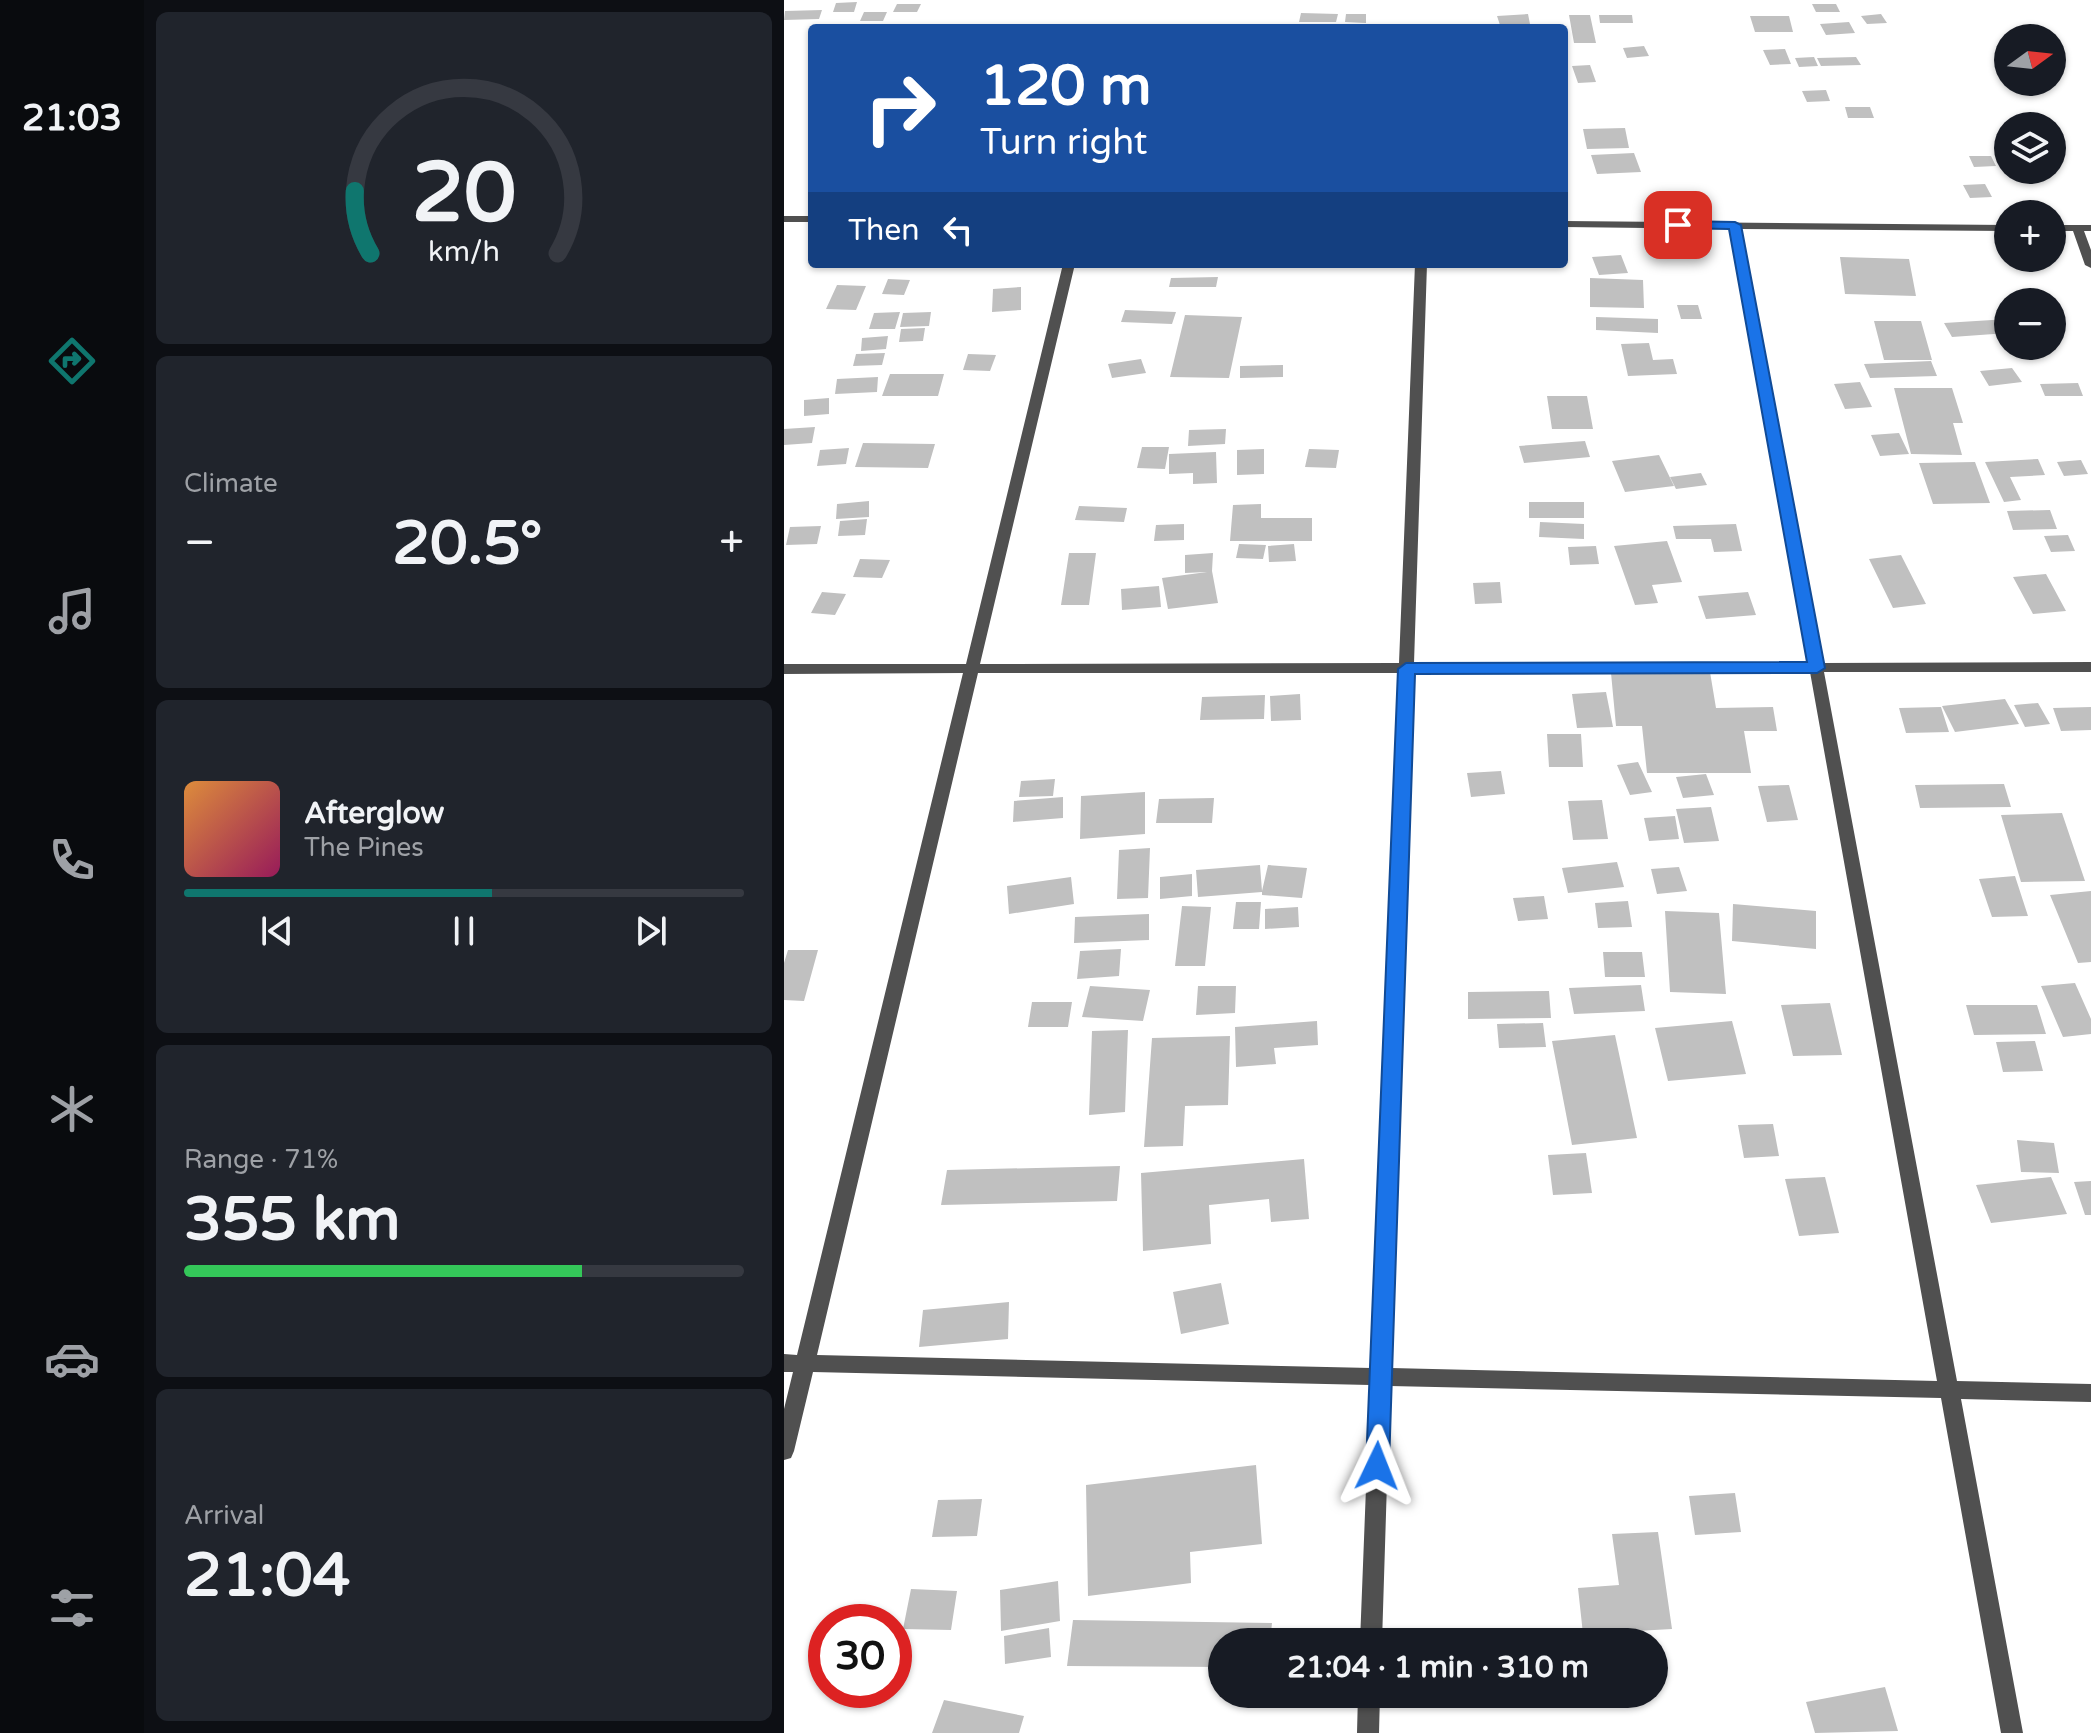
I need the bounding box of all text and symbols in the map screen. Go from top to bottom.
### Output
north arrow [1994,24,2066,96]
map controls [1994,24,2066,360]
text: 120 m [980,53,1151,120]
icon: right [848,56,952,160]
text: 21:03 [22,97,122,140]
button: layers [1994,112,2066,184]
text: Turn right [980,121,1147,164]
text: 20 [412,144,516,244]
pin [1644,191,1712,259]
button: + [1994,200,2066,272]
icon: arrive [1656,203,1700,247]
icon: left [936,208,980,252]
text: Then [848,212,920,249]
text: km/h [428,235,500,269]
button: − [1994,288,2066,360]
icon: directions [44,333,100,389]
text: Climate [184,468,278,499]
text: 20.5° [392,508,542,580]
text: − [184,517,215,570]
text: + [719,517,744,570]
icon: music [44,583,100,639]
text: Afterglow [304,795,444,832]
icon: phone [44,832,100,888]
text: The Pines [304,832,424,863]
icon: previous [255,909,299,953]
icon: pause [442,909,486,953]
icon: next [629,909,673,953]
icon: climate [44,1081,100,1137]
text: Range · 71% [184,1144,338,1175]
text: 355 km [184,1184,400,1256]
icon: car [44,1331,100,1387]
position arrow [1335,1424,1419,1508]
text: Arrival [184,1500,264,1531]
text: 21:04 [184,1540,350,1612]
icon: filters [44,1580,100,1636]
speed limit sign: 30 [808,1604,912,1708]
text: 21:04 · 1 min · 310 m [1287,1649,1589,1686]

